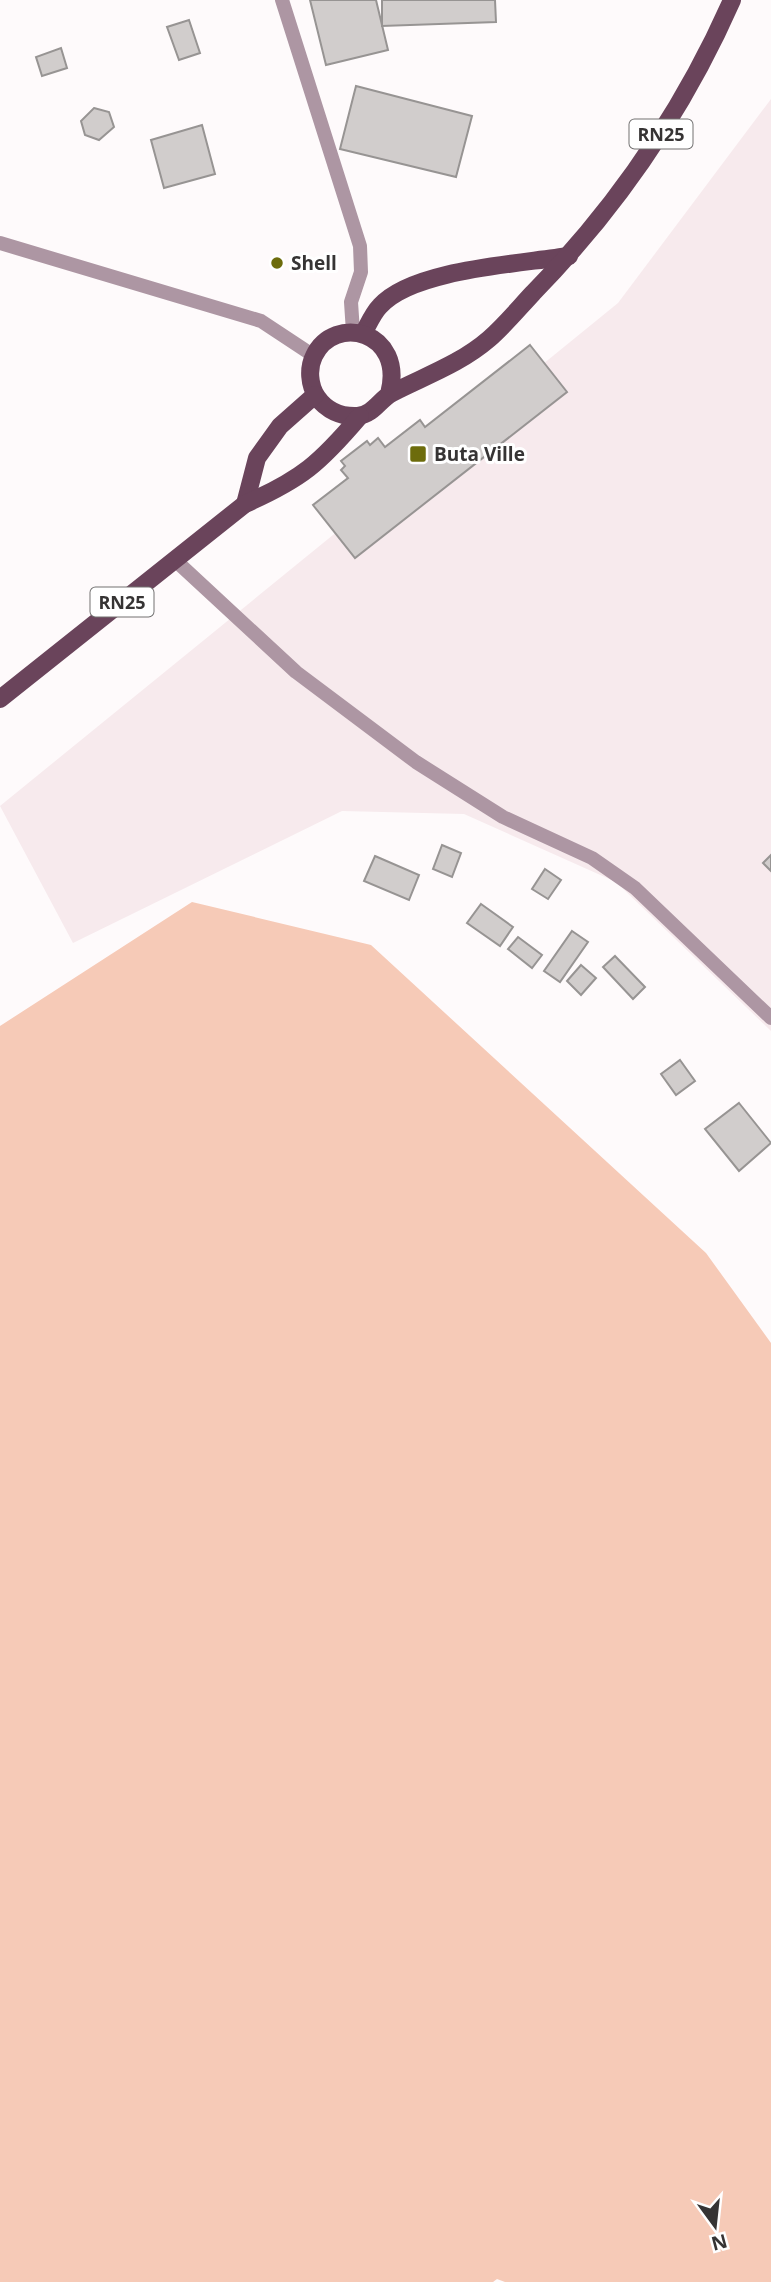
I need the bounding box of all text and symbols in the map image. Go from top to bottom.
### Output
road number: RN25 [630,119,692,148]
place label: Shell [291,250,337,276]
marker: Shell [269,255,285,271]
place label: Buta Ville [434,441,525,467]
marker: Buta Ville [408,444,428,464]
road number: RN25 [90,588,154,616]
north arrow [680,2191,750,2261]
text: N [709,2228,730,2257]

